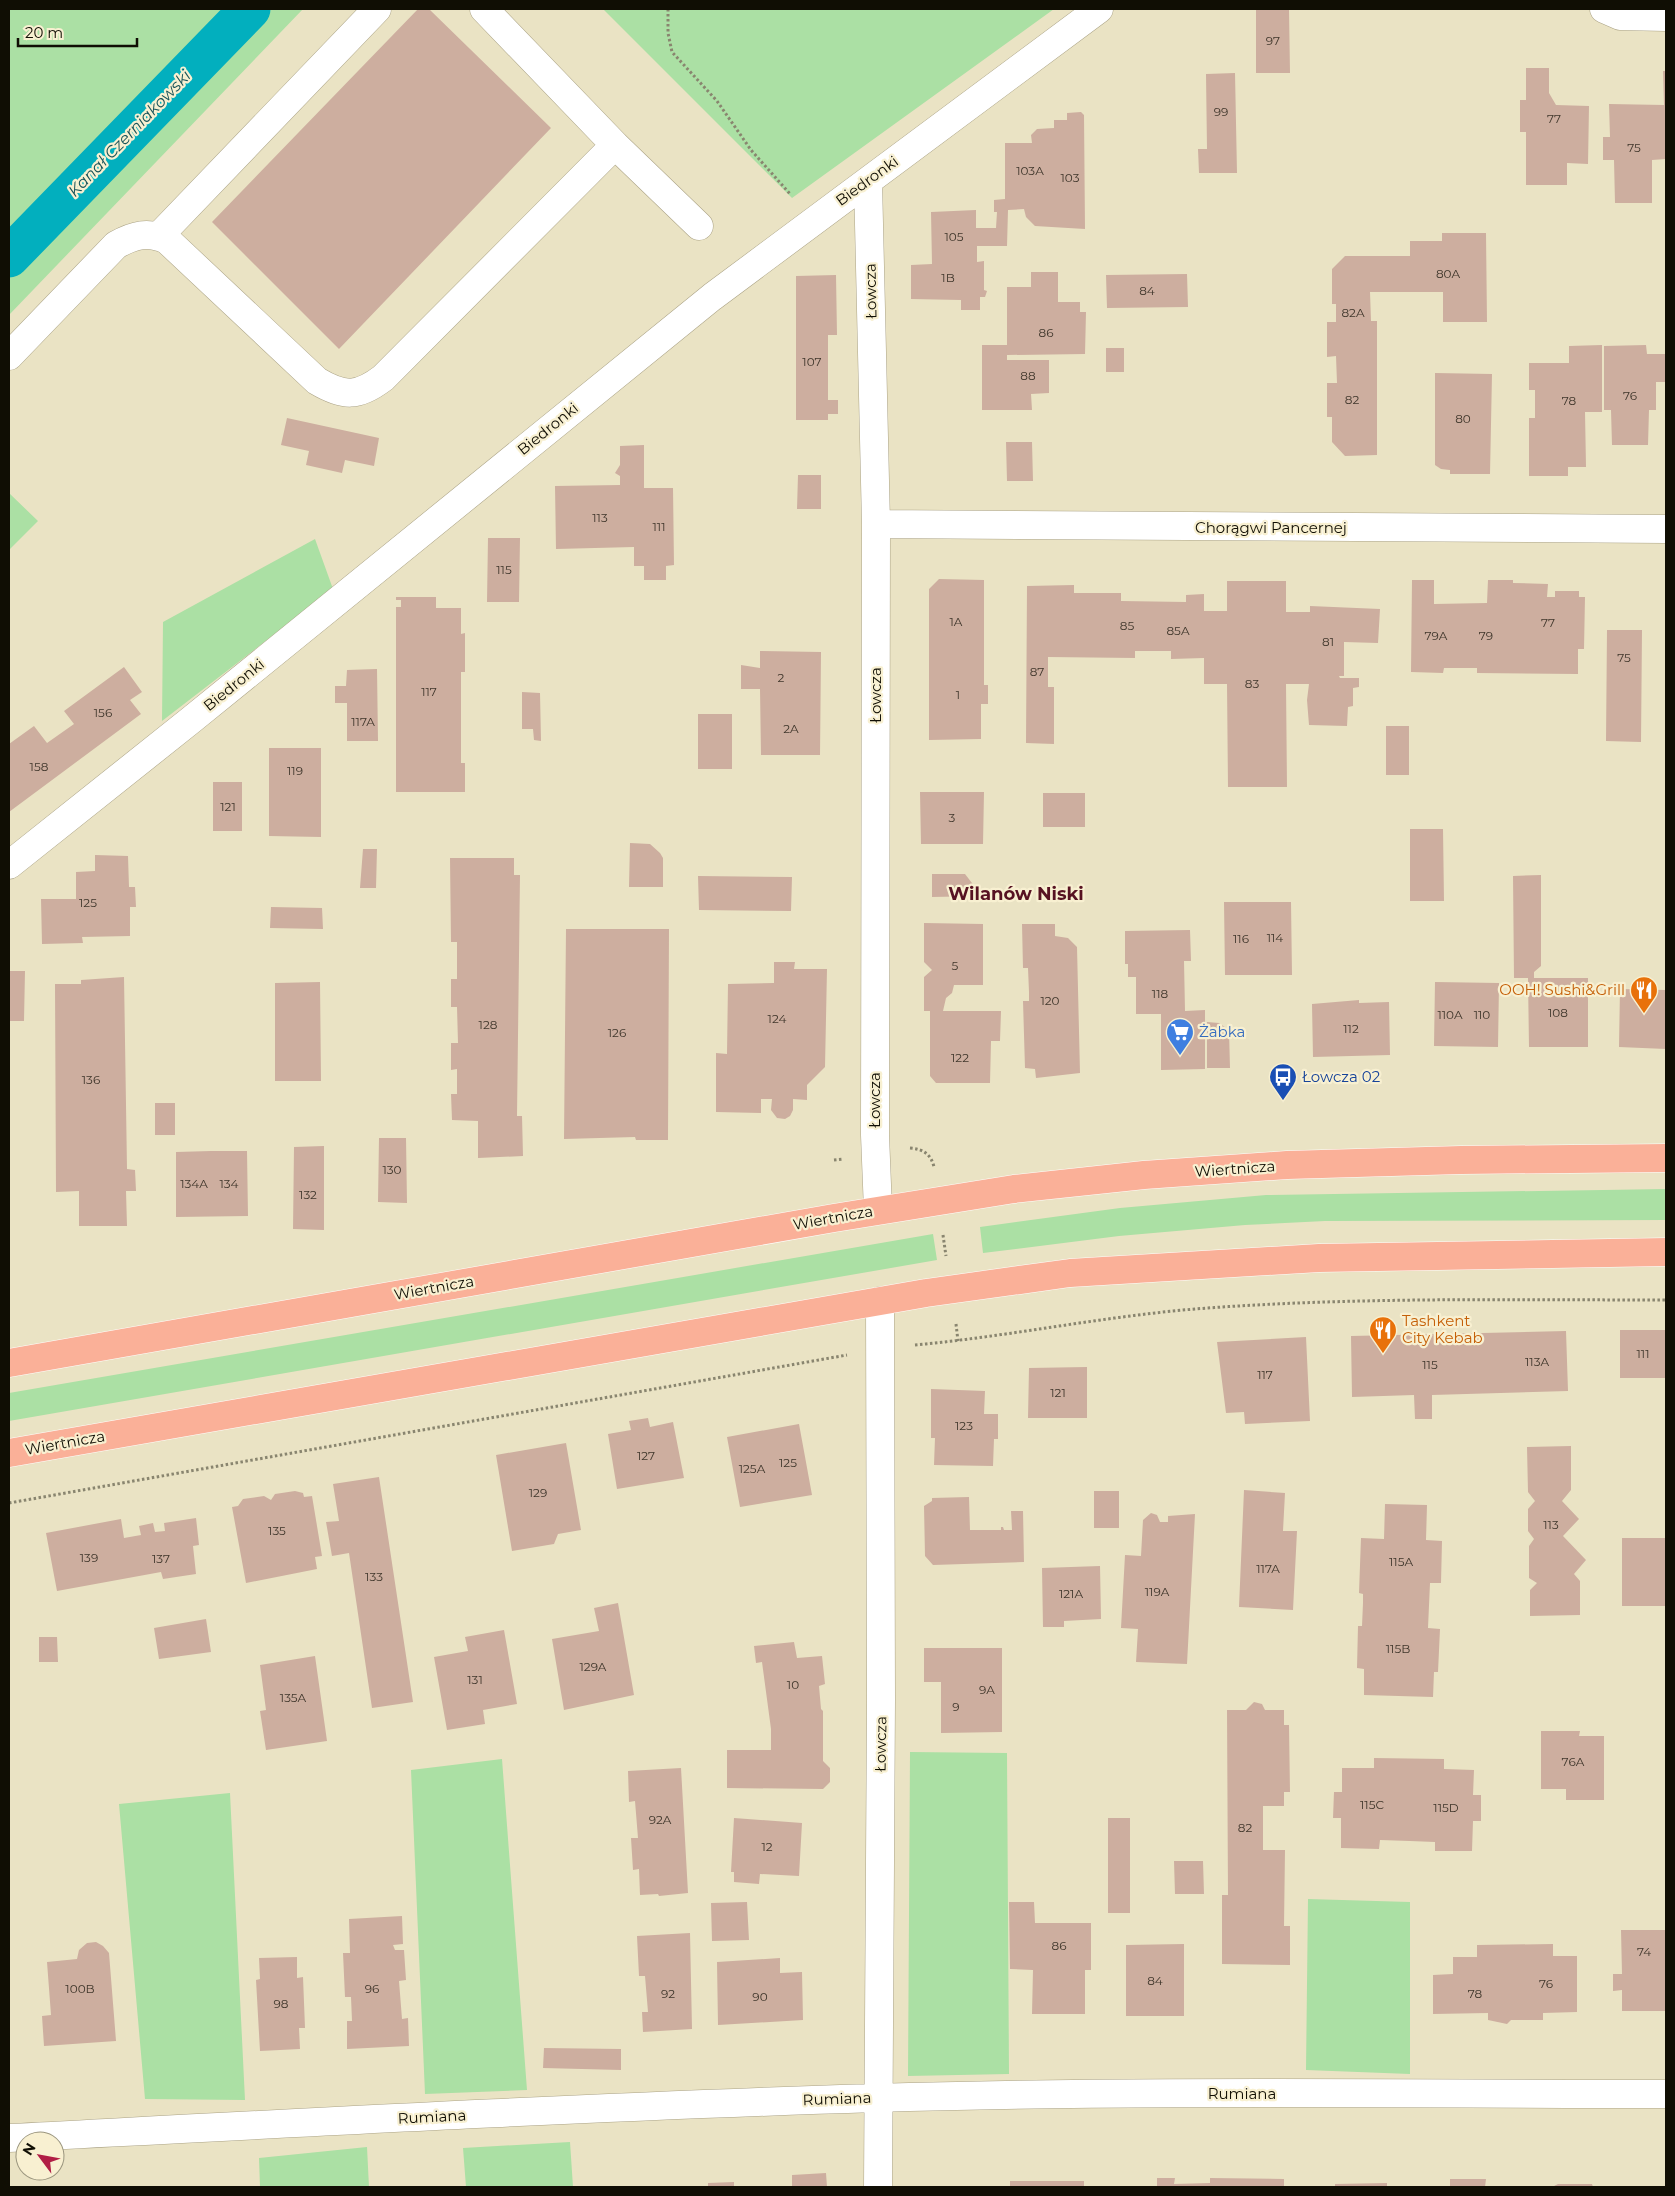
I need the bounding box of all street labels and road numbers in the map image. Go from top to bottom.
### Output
street label: Biedronki [832,151,902,210]
street label: Łowcza [861,263,880,319]
street label: Biedronki [513,398,582,459]
street label: Chorągwi Pancernej [1195,518,1347,537]
street label: Biedronki [199,654,268,715]
street label: Łowcza [866,667,885,723]
street label: Łowcza [865,1072,884,1128]
street label: Wiertnicza [1194,1156,1276,1181]
street label: Wiertnicza [791,1201,874,1234]
street label: Wiertnicza [392,1271,475,1304]
street label: Wiertnicza [23,1426,106,1459]
street label: Łowcza [871,1716,890,1772]
street label: Rumiana [1208,2084,1276,2103]
street label: Rumiana [802,2088,872,2109]
street label: Rumiana [397,2105,467,2128]

